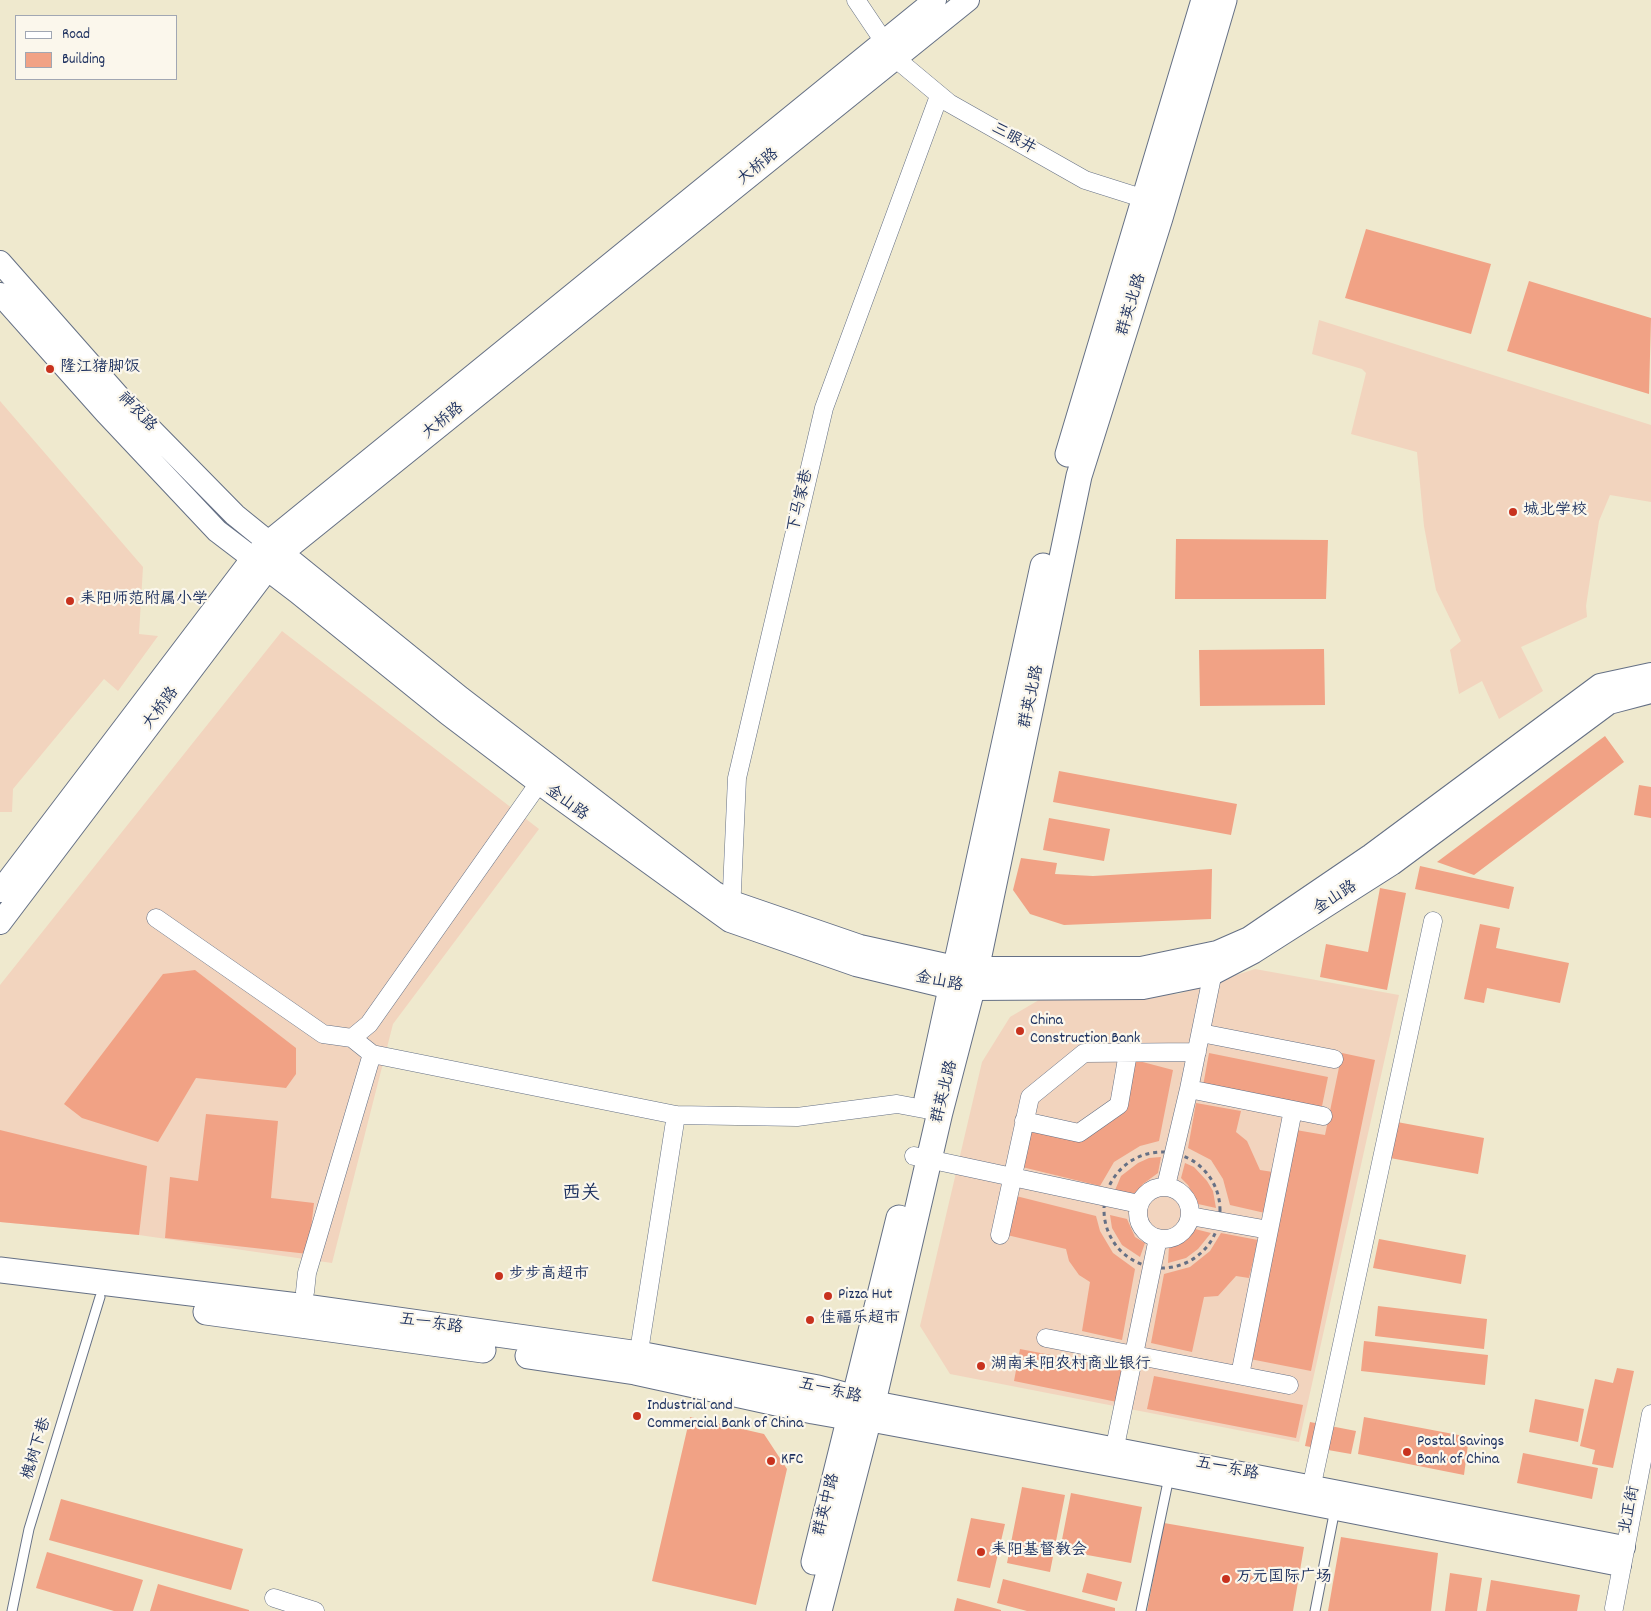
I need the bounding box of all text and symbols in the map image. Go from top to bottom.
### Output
legend [15,15,178,80]
text: Road [62,24,90,46]
text: Building [62,49,105,71]
street label: 三眼井 [987,120,1039,160]
street label: 大桥路 [734,145,784,191]
street label: 群英北路 [1114,272,1152,338]
place label: 隆江猪脚饭 [60,359,140,379]
marker: 隆江猪脚饭 [44,363,56,375]
street label: 神农路 [112,389,160,437]
street label: 大桥路 [419,399,469,445]
street label: 下马家巷 [785,468,819,534]
place label: 城北学校 [1523,502,1587,522]
marker: 城北学校 [1507,506,1519,518]
place label: 耒阳师范附属小学 [80,591,208,611]
marker: 耒阳师范附属小学 [64,595,76,607]
street label: 群英北路 [1017,664,1049,730]
street label: 大桥路 [140,684,184,734]
street label: 金山路 [541,782,591,826]
street label: 金山路 [1311,878,1361,920]
street label: 金山路 [914,969,964,997]
place label: China Construction Bank [1030,1012,1140,1050]
marker: China Construction Bank [1014,1025,1026,1037]
street label: 群英北路 [929,1059,963,1125]
district label: 西关 [562,1184,600,1206]
place label: 步步高超市 [509,1266,589,1286]
marker: 步步高超市 [493,1270,505,1282]
place label: Pizza Hut [838,1286,893,1306]
marker: Pizza Hut [822,1290,834,1302]
place label: 佳福乐超市 [820,1310,900,1330]
street label: 五一东路 [398,1311,464,1339]
marker: 佳福乐超市 [804,1314,816,1326]
place label: 湖南耒阳农村商业银行 [991,1356,1151,1376]
marker: 湖南耒阳农村商业银行 [975,1360,987,1372]
street label: 五一东路 [797,1375,863,1409]
place label: Industrial and Commercial Bank of China [647,1397,803,1435]
marker: Industrial and Commercial Bank of China [631,1410,643,1422]
street label: 槐树下巷 [19,1416,57,1482]
place label: Postal Savings Bank of China [1417,1433,1504,1471]
marker: Postal Savings Bank of China [1401,1446,1413,1458]
place label: KFC [781,1451,803,1471]
street label: 五一东路 [1194,1454,1260,1486]
marker: KFC [765,1455,777,1467]
street label: 群英中路 [811,1472,845,1538]
street label: 北正街 [1617,1485,1645,1535]
place label: 耒阳基督教会 [991,1542,1087,1562]
marker: 耒阳基督教会 [975,1546,987,1558]
place label: 万元国际广场 [1236,1569,1332,1589]
marker: 万元国际广场 [1220,1573,1232,1585]

